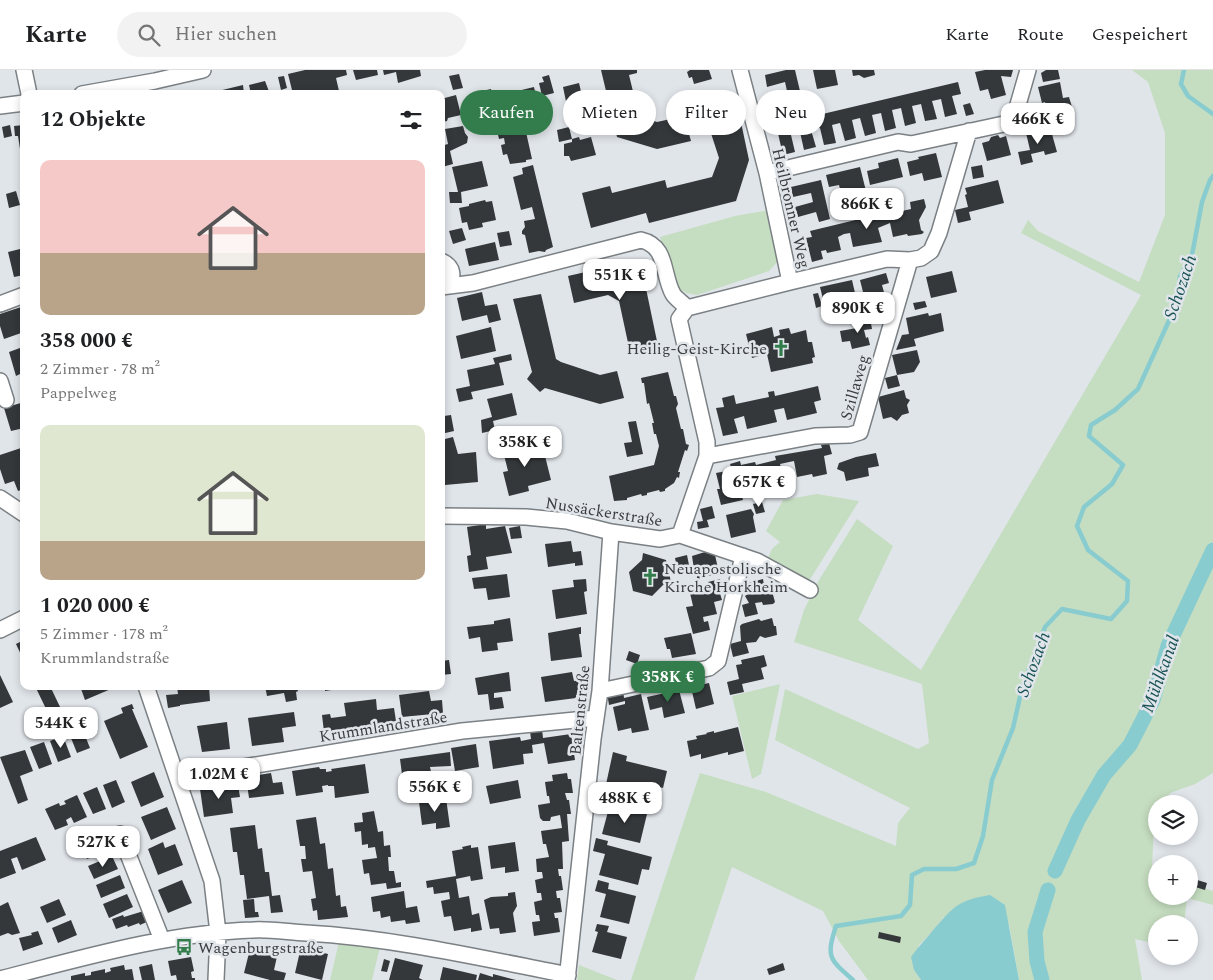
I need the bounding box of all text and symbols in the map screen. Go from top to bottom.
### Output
search box [117,12,467,57]
text: Karte [25,17,87,53]
text: Hier suchen [175,20,277,49]
icon: search [135,21,163,49]
text: Karte [945,21,989,48]
text: Route [1017,21,1064,48]
text: Gespeichert [1092,21,1188,48]
chip: Kaufen [460,90,553,135]
chip: Mieten [563,90,656,135]
chip: Filter [666,90,746,135]
chip: Neu [756,90,825,135]
pin: 466K € [997,102,1079,145]
text: 12 Objekte [40,104,146,136]
icon: filters [397,106,425,134]
text: 466K € [1012,107,1064,131]
street label: Heilbronner Weg [766,146,817,271]
pin: 866K € [826,188,908,230]
text: 866K € [841,192,893,216]
icon: home [188,193,278,283]
water label: Schozach [1157,251,1204,323]
pin: 551K € [579,258,661,301]
text: 551K € [594,263,646,287]
pin: 890K € [817,292,899,334]
text: 890K € [832,296,884,320]
text: 358 000 € [40,325,133,357]
place label: Heilig-Geist-Kirche [626,337,767,361]
church icon: Heilig-Geist-Kirche [771,338,791,358]
street label: Szillaweg [834,352,876,423]
text: 2 Zimmer · 78 m² [40,357,160,381]
text: Pappelweg [40,381,117,405]
pin: 358K € [484,426,566,468]
text: 358K € [499,430,551,454]
icon: home [188,458,278,548]
pin: 657K € [718,466,800,508]
text: 657K € [733,470,785,494]
street label: Nussäckerstraße [544,491,664,533]
place label: Neuapostolische Kirche Horkheim [664,557,788,599]
church icon: Neuapostolische Kirche Horkheim [640,567,660,587]
text: 1 020 000 € [40,590,150,622]
text: 5 Zimmer · 178 m² [40,622,168,646]
water label: Schozach [1009,628,1058,700]
water label: Mühlkanal [1134,632,1187,716]
text: Krummlandstraße [40,646,169,670]
pin: 358K € [627,660,709,703]
street label: Baltenstraße [563,664,597,756]
text: 358K € [642,665,694,689]
street label: Krummlandstraße [317,705,449,749]
pin: 544K € [20,706,102,749]
text: 544K € [35,711,87,735]
pin: 1.02M € [173,758,265,800]
text: 1.02M € [189,762,249,786]
pin: 556K € [394,770,476,813]
text: 556K € [409,775,461,799]
pin: 488K € [584,782,666,824]
text: 488K € [599,786,651,810]
map controls [1148,795,1198,965]
button: layers [1148,795,1198,845]
pin: 527K € [62,826,144,868]
text: 527K € [77,830,129,854]
button: + [1148,855,1198,905]
button: − [1148,915,1198,965]
place label: Wagenburgstraße [198,936,324,960]
bus stop icon: Wagenburgstraße [174,937,194,957]

